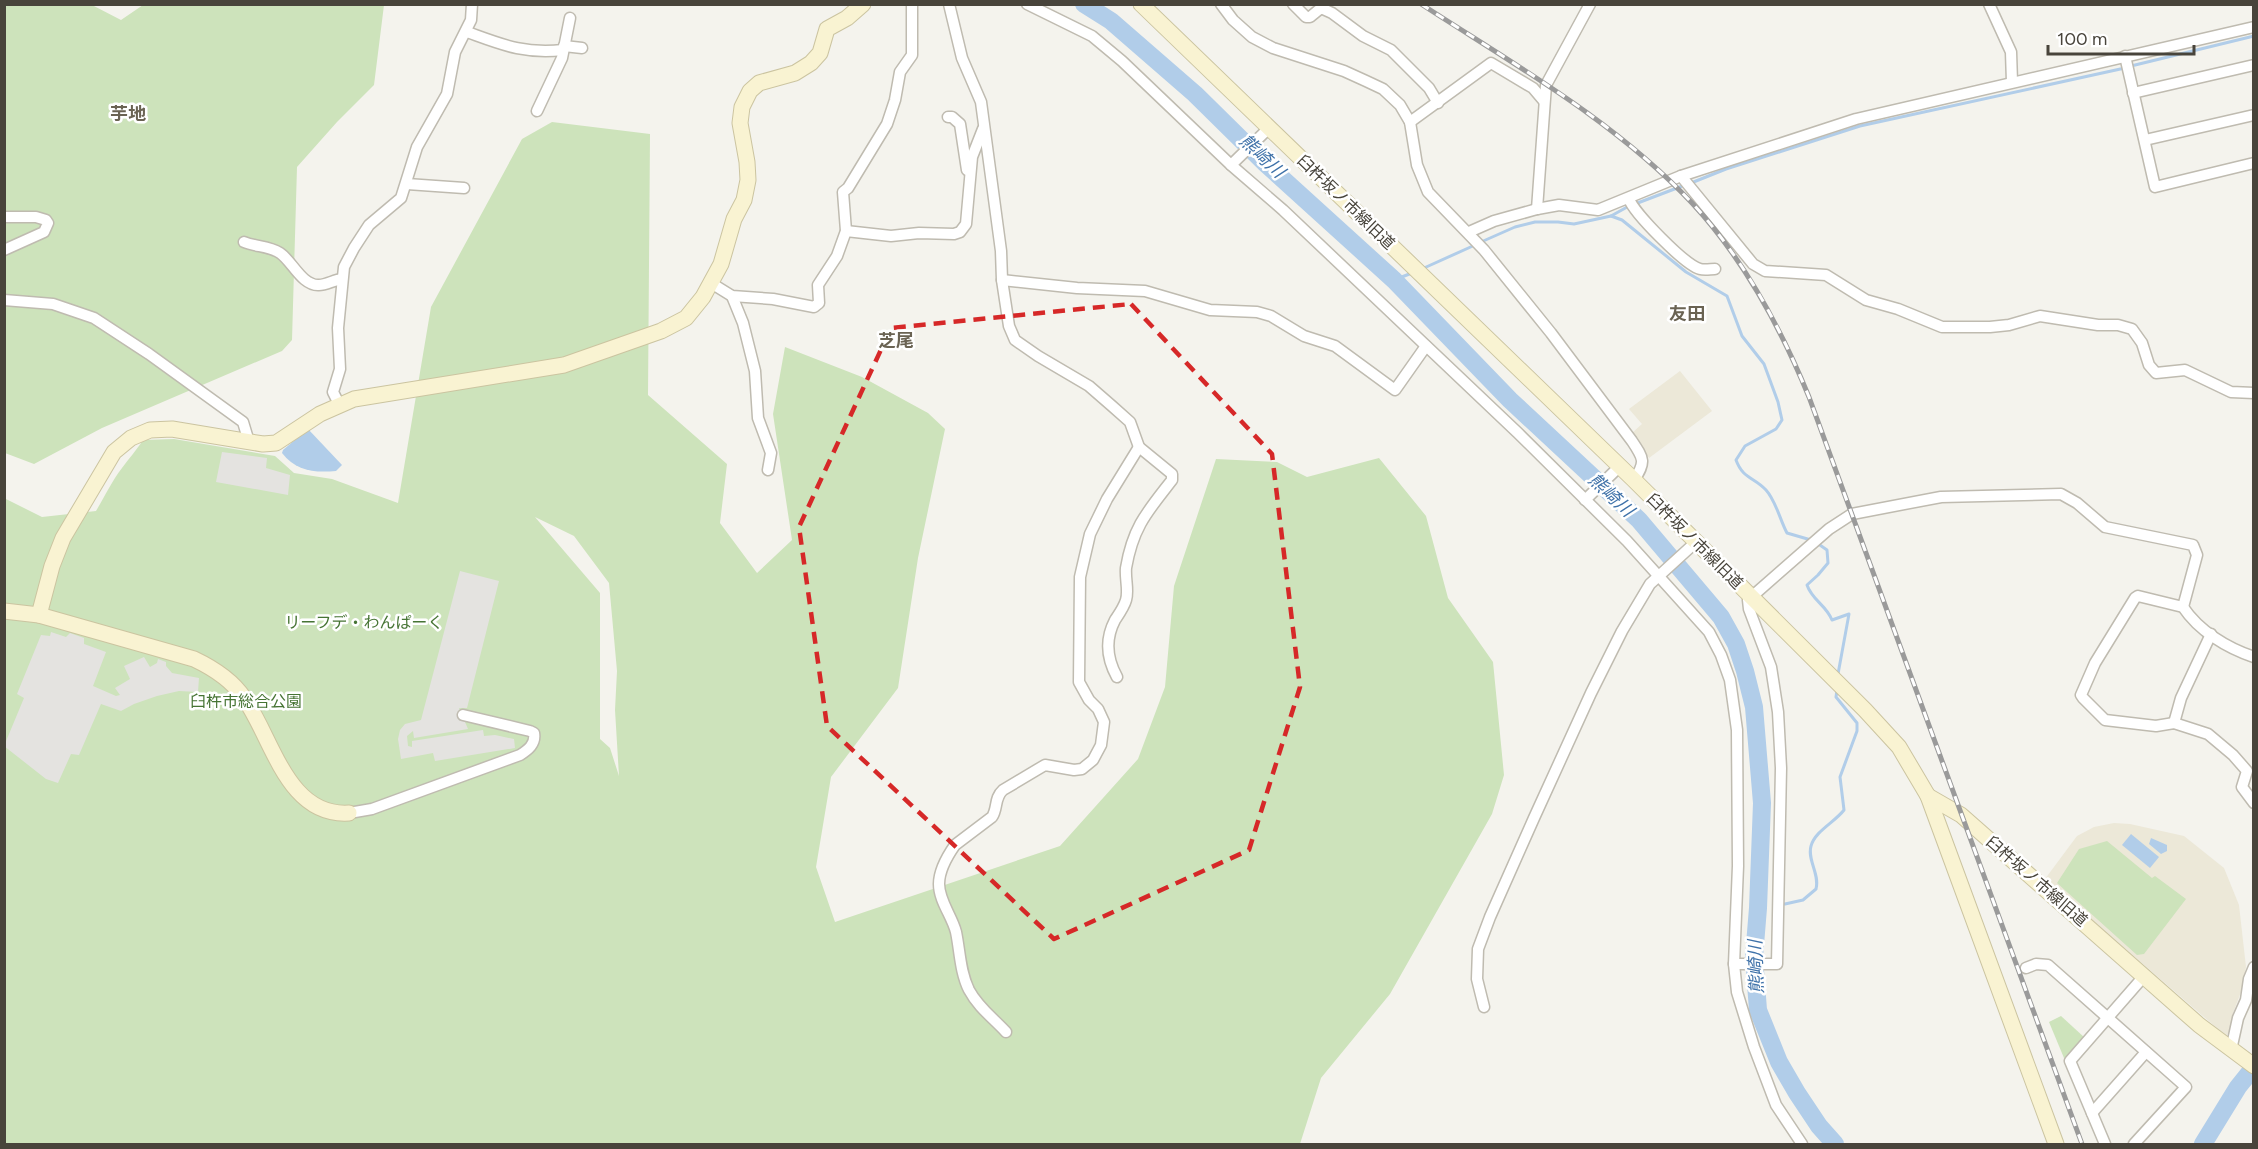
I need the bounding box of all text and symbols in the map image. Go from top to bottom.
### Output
scale bar [2048,18,2194,56]
text: 100 m [2057,28,2107,50]
district label: 芋地 [110,103,146,125]
water label: 熊崎川 [1235,130,1291,184]
street label: 臼杵坂ノ市線旧道 [1293,151,1399,253]
district label: 友田 [1669,303,1705,325]
district label: 芝尾 [878,330,914,352]
water label: 熊崎川 [1584,469,1640,523]
street label: 臼杵坂ノ市線旧道 [1643,489,1747,593]
park label: リーフデ・わんぱーく [284,613,444,632]
park label: 臼杵市総合公園 [190,692,302,711]
street label: 臼杵坂ノ市線旧道 [1982,832,2092,930]
water label: 熊崎川 [1744,938,1768,994]

